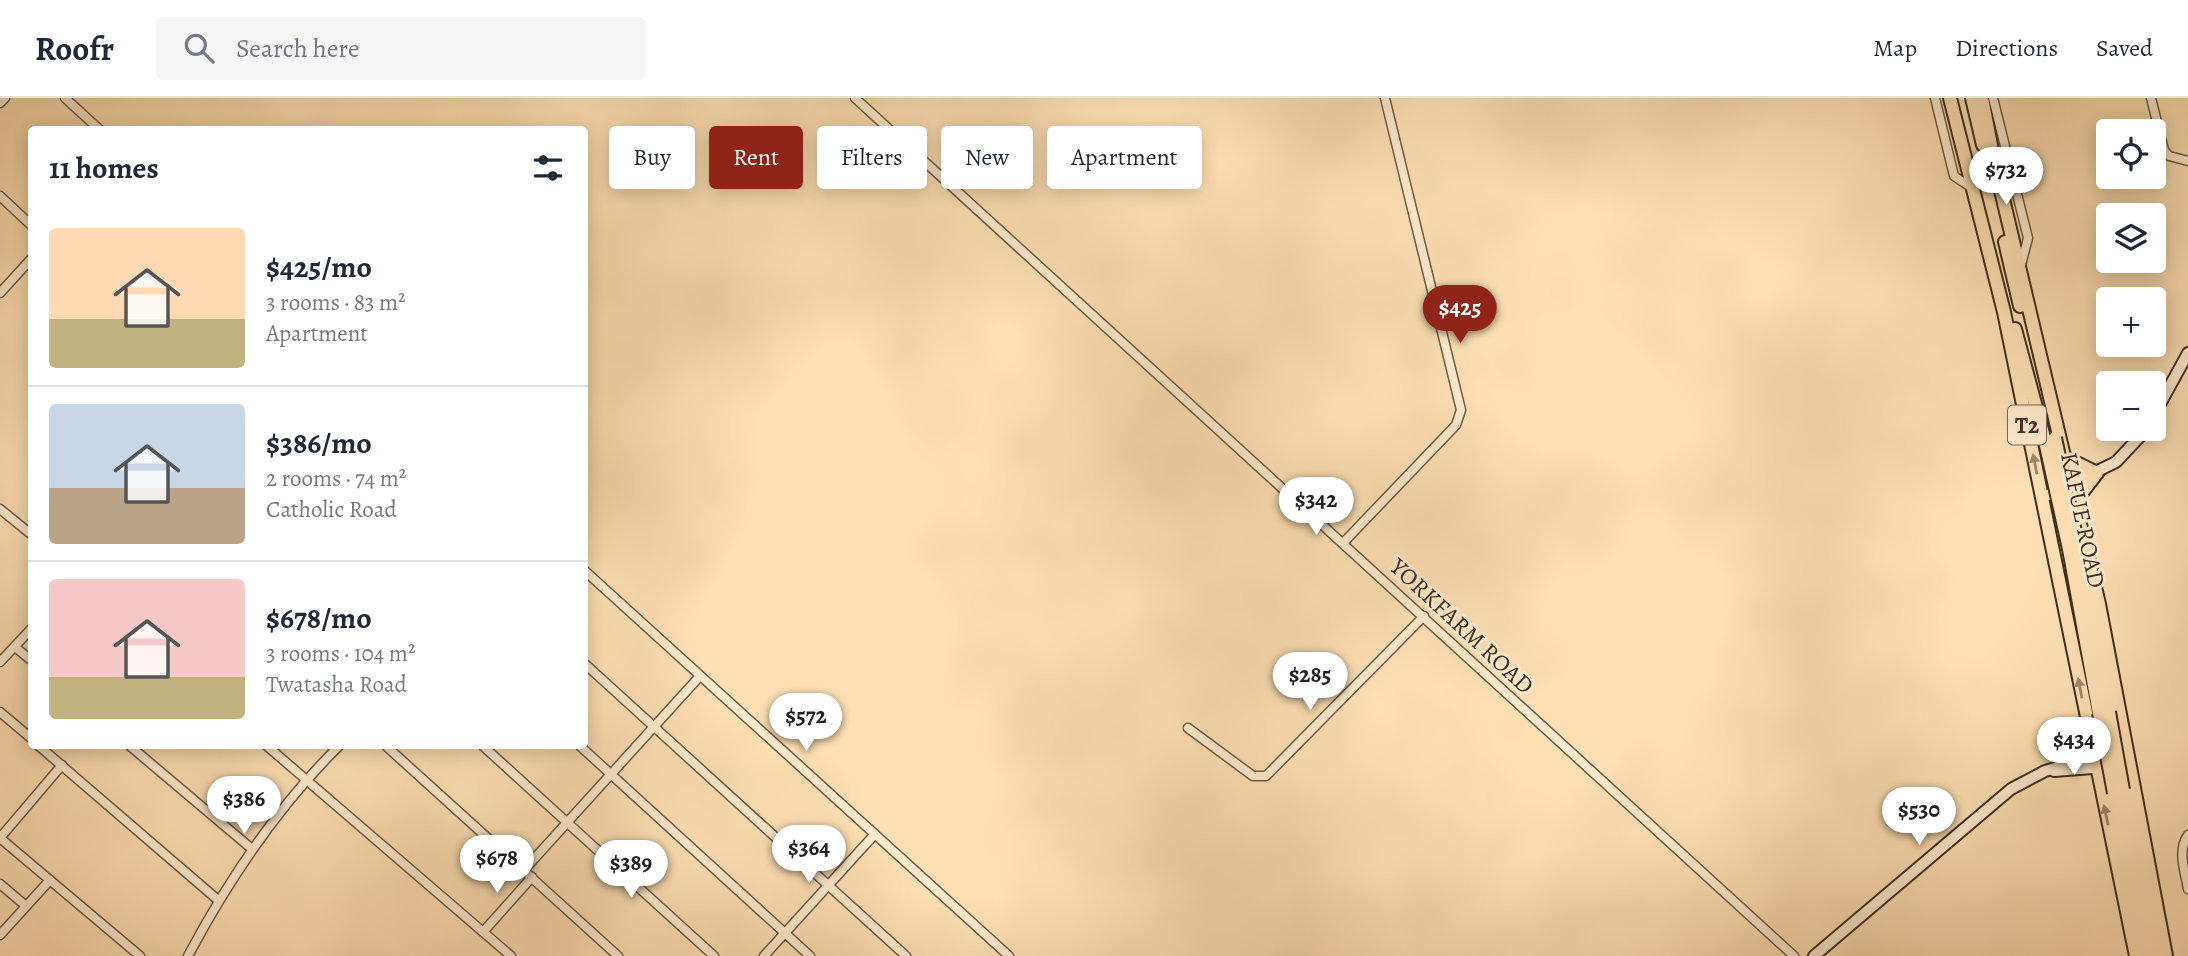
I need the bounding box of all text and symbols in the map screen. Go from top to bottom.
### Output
search box [156,17,646,80]
text: Roofr [35,26,114,71]
icon: search [180,29,218,67]
text: Search here [236,31,360,66]
text: Map [1873,32,1917,64]
text: Directions [1955,32,2058,64]
text: Saved [2096,32,2153,64]
map controls [2096,119,2166,441]
button: locate [2096,119,2166,189]
chip: Buy [609,126,695,189]
chip: Rent [709,126,803,189]
chip: Filters [817,126,927,189]
chip: New [941,126,1033,189]
chip: Apartment [1047,126,1202,189]
text: 11 homes [49,148,159,188]
pin: $732 [1965,148,2047,207]
icon: filters [529,149,567,187]
text: $732 [1985,154,2027,185]
button: layers [2096,203,2166,273]
text: $425/mo [266,247,372,287]
icon: home [105,256,189,340]
pin: $425 [1419,286,1501,345]
text: 3 rooms · 83 m² [266,287,406,318]
button: + [2096,287,2166,357]
text: $425 [1439,292,1481,323]
text: Apartment [266,318,368,349]
button: − [2096,371,2166,441]
road number: T2 [2008,406,2046,444]
text: $386/mo [266,423,372,463]
icon: home [105,432,189,516]
street label: KAFUE ROAD [2053,449,2113,591]
one-way arrow [2030,453,2041,475]
text: 2 rooms · 74 m² [266,463,406,494]
pin: $342 [1275,478,1357,537]
text: $342 [1295,484,1337,515]
text: Catholic Road [266,494,397,525]
street label: YORKFARM ROAD [1382,550,1541,701]
text: $678/mo [266,598,372,638]
icon: home [105,607,189,691]
text: 3 rooms · 104 m² [266,638,415,669]
pin: $285 [1269,652,1351,712]
text: $285 [1289,659,1331,690]
text: Twatasha Road [266,669,407,700]
one-way arrow [2074,677,2085,699]
pin: $572 [765,694,847,753]
text: $572 [785,700,827,731]
pin: $434 [2033,718,2115,777]
text: $434 [2053,724,2095,755]
pin: $386 [203,776,285,836]
text: $386 [223,783,265,814]
pin: $530 [1878,788,1960,847]
text: $530 [1898,794,1940,825]
one-way arrow [2101,804,2112,826]
pin: $364 [768,826,850,885]
text: $364 [788,832,830,863]
pin: $678 [456,836,538,895]
pin: $389 [590,840,672,900]
text: $678 [476,842,518,873]
text: $389 [610,847,652,878]

